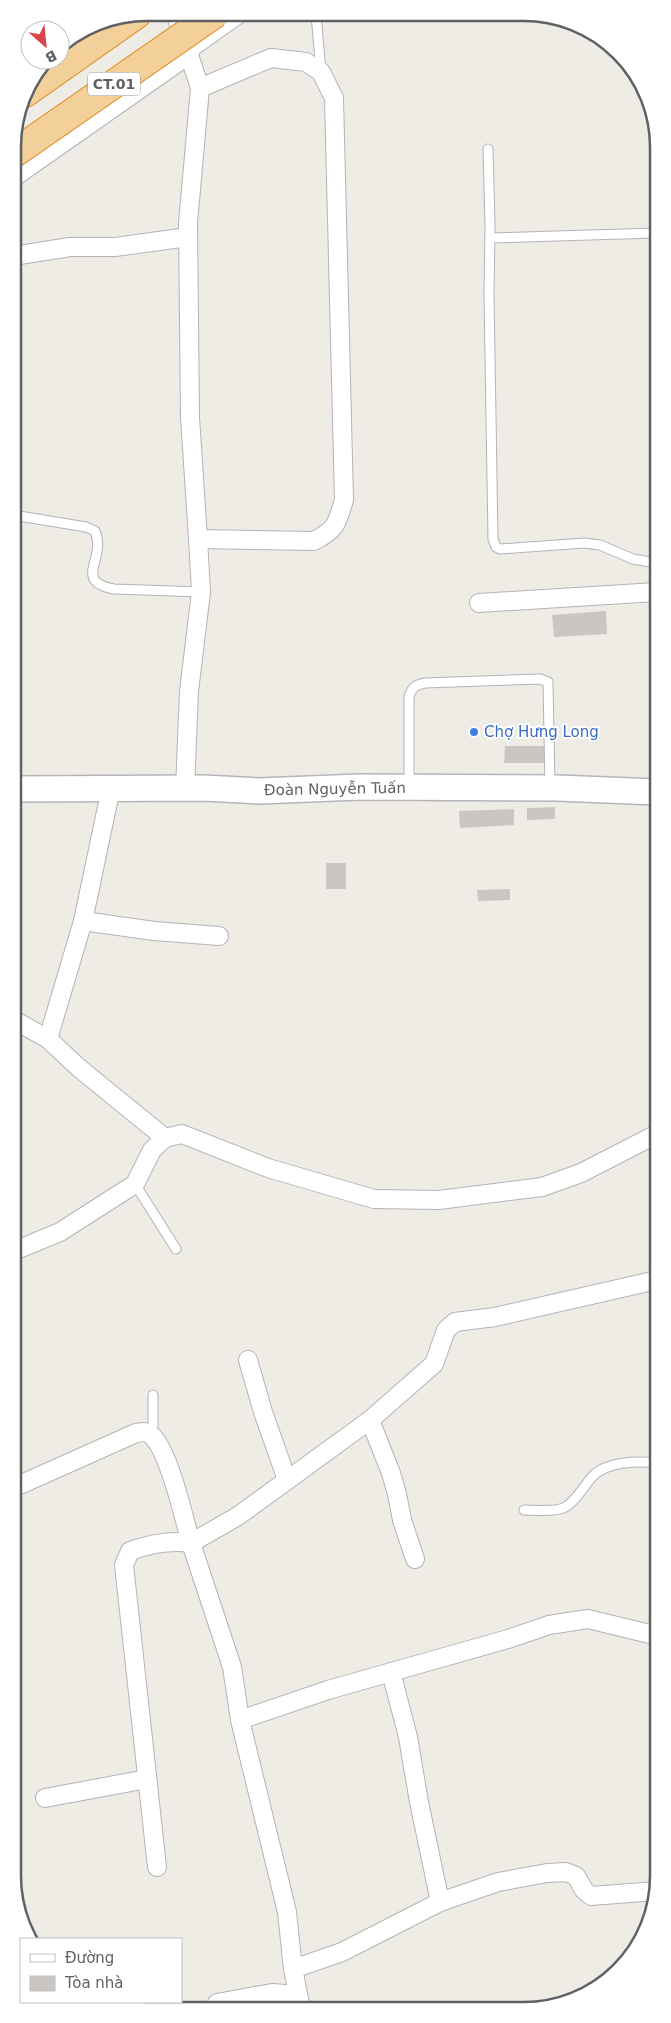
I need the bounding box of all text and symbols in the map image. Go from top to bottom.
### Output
north arrow [20,20,70,70]
text: B [43,47,59,66]
road number: CT.01 [88,72,140,96]
place label: Chợ Hưng Long [484,723,599,741]
marker: Chợ Hưng Long [468,726,480,738]
street label: Đoàn Nguyễn Tuấn [264,779,406,799]
legend [20,1938,182,2003]
text: Đường [65,1949,114,1967]
text: Tòa nhà [64,1974,124,1992]

